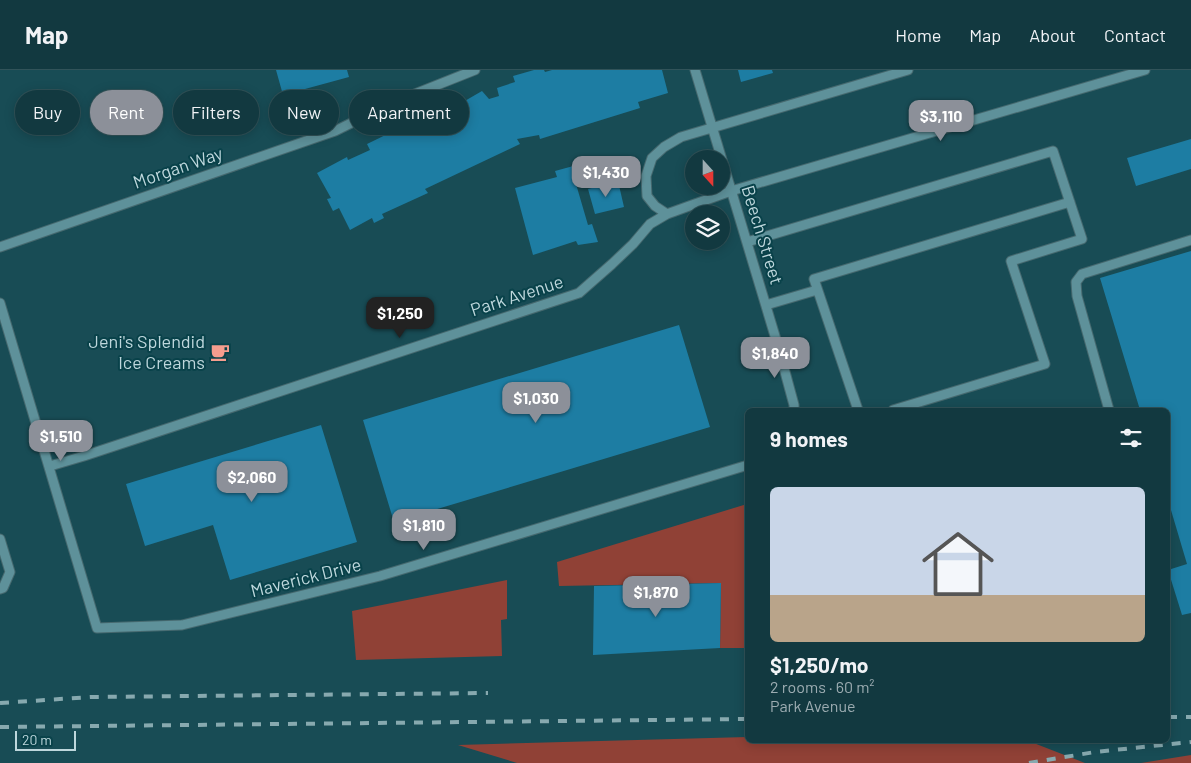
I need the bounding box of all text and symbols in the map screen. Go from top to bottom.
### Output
text: Map [25,20,68,49]
text: Home [895,24,941,46]
text: Map [969,24,1001,46]
text: About [1029,24,1076,46]
text: Contact [1104,24,1166,46]
chip: Buy [15,90,80,135]
chip: Rent [90,90,163,135]
chip: Filters [173,90,259,135]
chip: New [269,90,339,135]
chip: Apartment [349,90,469,135]
pin: $3,110 [900,100,982,142]
text: $3,110 [920,106,962,125]
street label: Morgan Way [130,141,225,193]
north arrow [685,150,730,195]
map controls [685,150,730,250]
pin: $1,430 [565,156,647,198]
text: $1,430 [583,162,629,181]
street label: Beech Street [737,183,788,287]
button: layers [685,205,730,250]
street label: Park Avenue [468,270,566,320]
pin: $1,250 [359,296,441,339]
text: $1,250 [377,303,423,322]
place label: Jeni's Splendid Ice Creams [89,330,205,373]
pin: $1,840 [734,336,816,379]
cafe icon: Jeni's Splendid Ice Creams [209,341,231,363]
text: $1,840 [752,343,798,362]
pin: $1,030 [495,382,577,424]
text: $1,030 [513,388,559,407]
pin: $1,510 [20,420,102,462]
icon: filters [1117,424,1145,452]
text: $1,510 [40,426,82,445]
text: 9 homes [770,426,848,451]
pin: $2,060 [211,460,293,503]
text: $2,060 [228,467,276,486]
pin: $1,810 [383,508,465,551]
text: $1,810 [403,515,445,534]
icon: home [913,519,1003,609]
street label: Maverick Drive [248,553,363,601]
pin: $1,870 [615,576,697,618]
text: $1,870 [634,582,678,601]
text: $1,250/mo [770,652,869,677]
text: 2 rooms · 60 m² [770,677,875,696]
text: Park Avenue [770,696,856,715]
scale bar [15,728,76,751]
text: 20 m [22,731,52,748]

